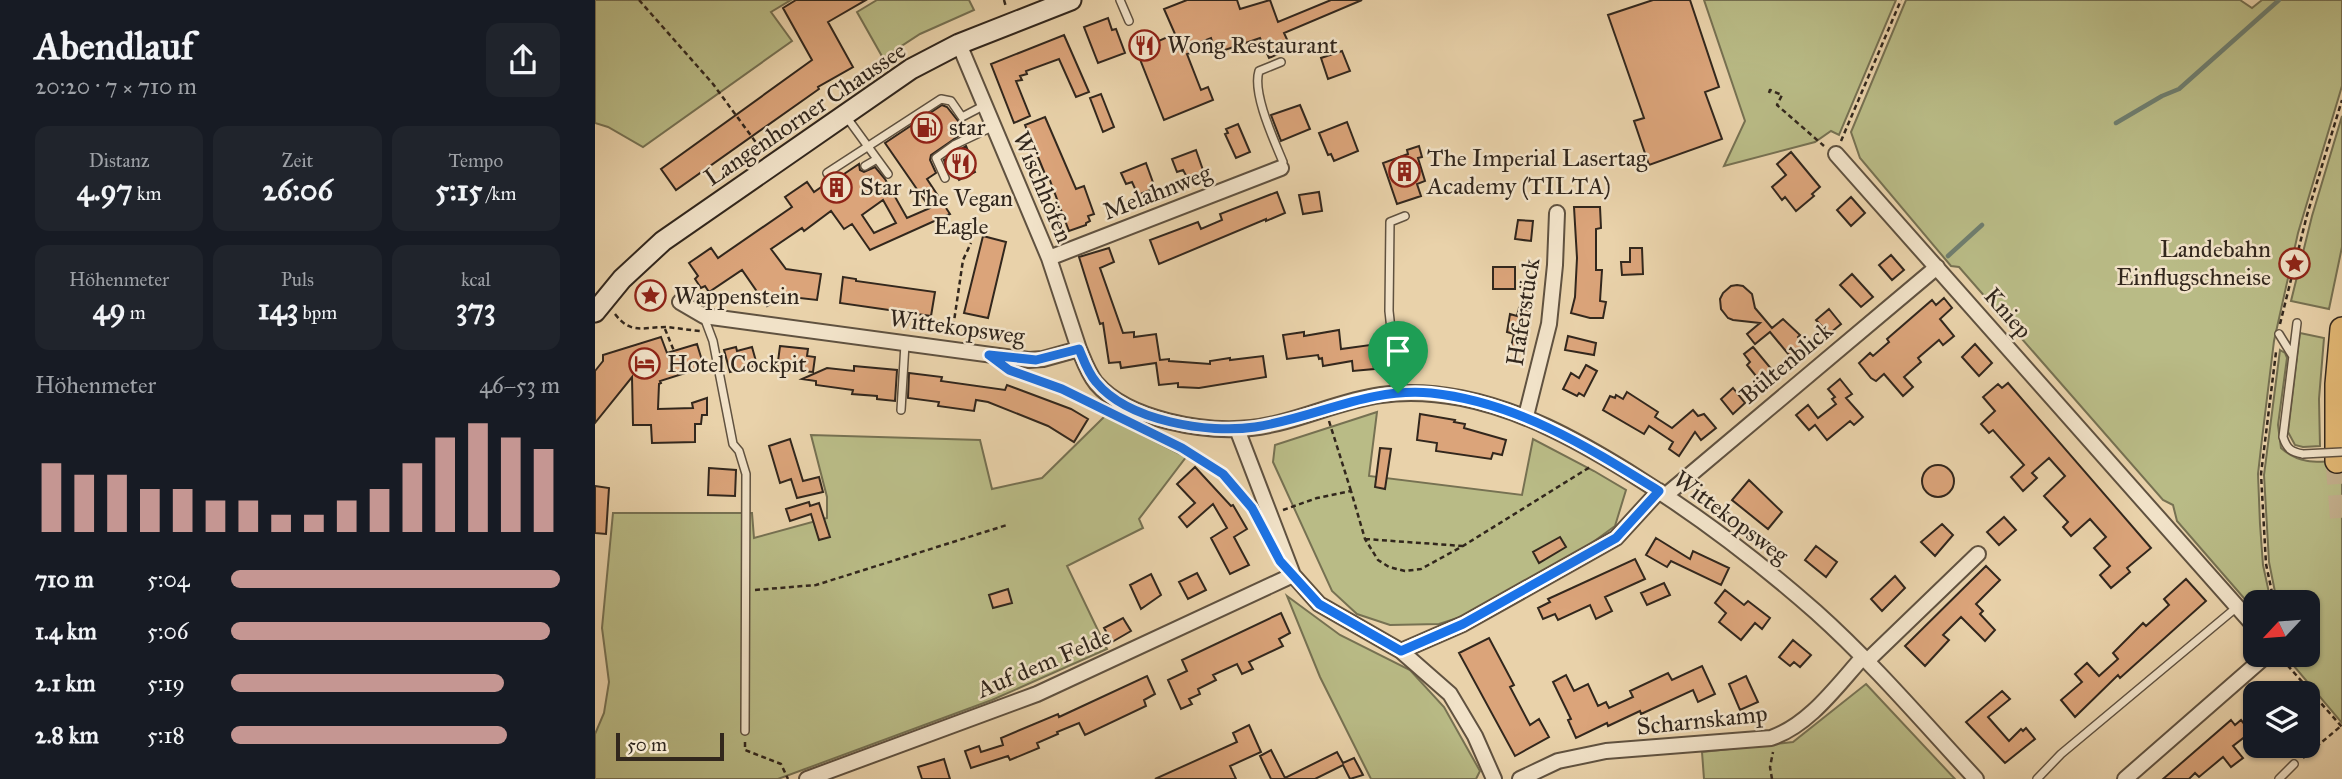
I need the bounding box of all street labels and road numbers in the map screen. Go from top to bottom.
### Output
street label: Langenhorner Chaussee [698,35,912,193]
street label: Wischhöfen [1006,127,1080,247]
street label: Melahnweg [1098,157,1216,226]
street label: Haferstück [1500,255,1546,368]
street label: Kniep [1977,281,2039,345]
street label: Wittekopsweg [887,303,1028,351]
street label: Bültenblick [1733,315,1839,411]
street label: Wittekopsweg [1667,464,1795,571]
street label: Auf dem Felde [971,621,1116,705]
street label: Scharnskamp [1635,698,1769,742]

